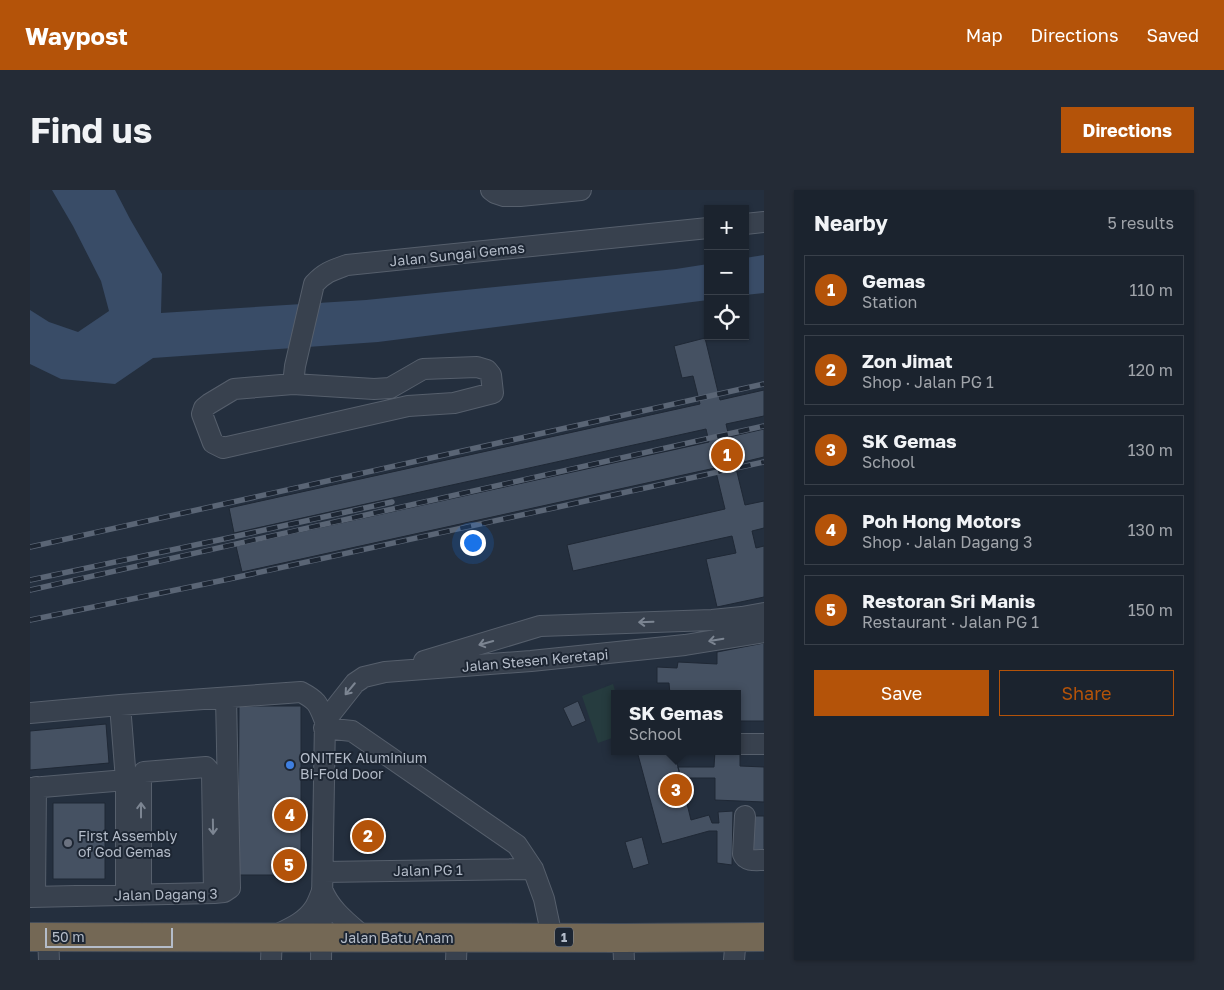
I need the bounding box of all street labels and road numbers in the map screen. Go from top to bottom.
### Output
street label: Jalan Sungai Gemas [389,238,525,270]
street label: Jalan Stesen Keretapi [461,645,609,675]
street label: Jalan PG 1 [393,861,463,879]
street label: Jalan Dagang 3 [114,885,218,903]
road number: 1 [555,928,573,946]
street label: Jalan Batu Anam [340,929,454,946]

